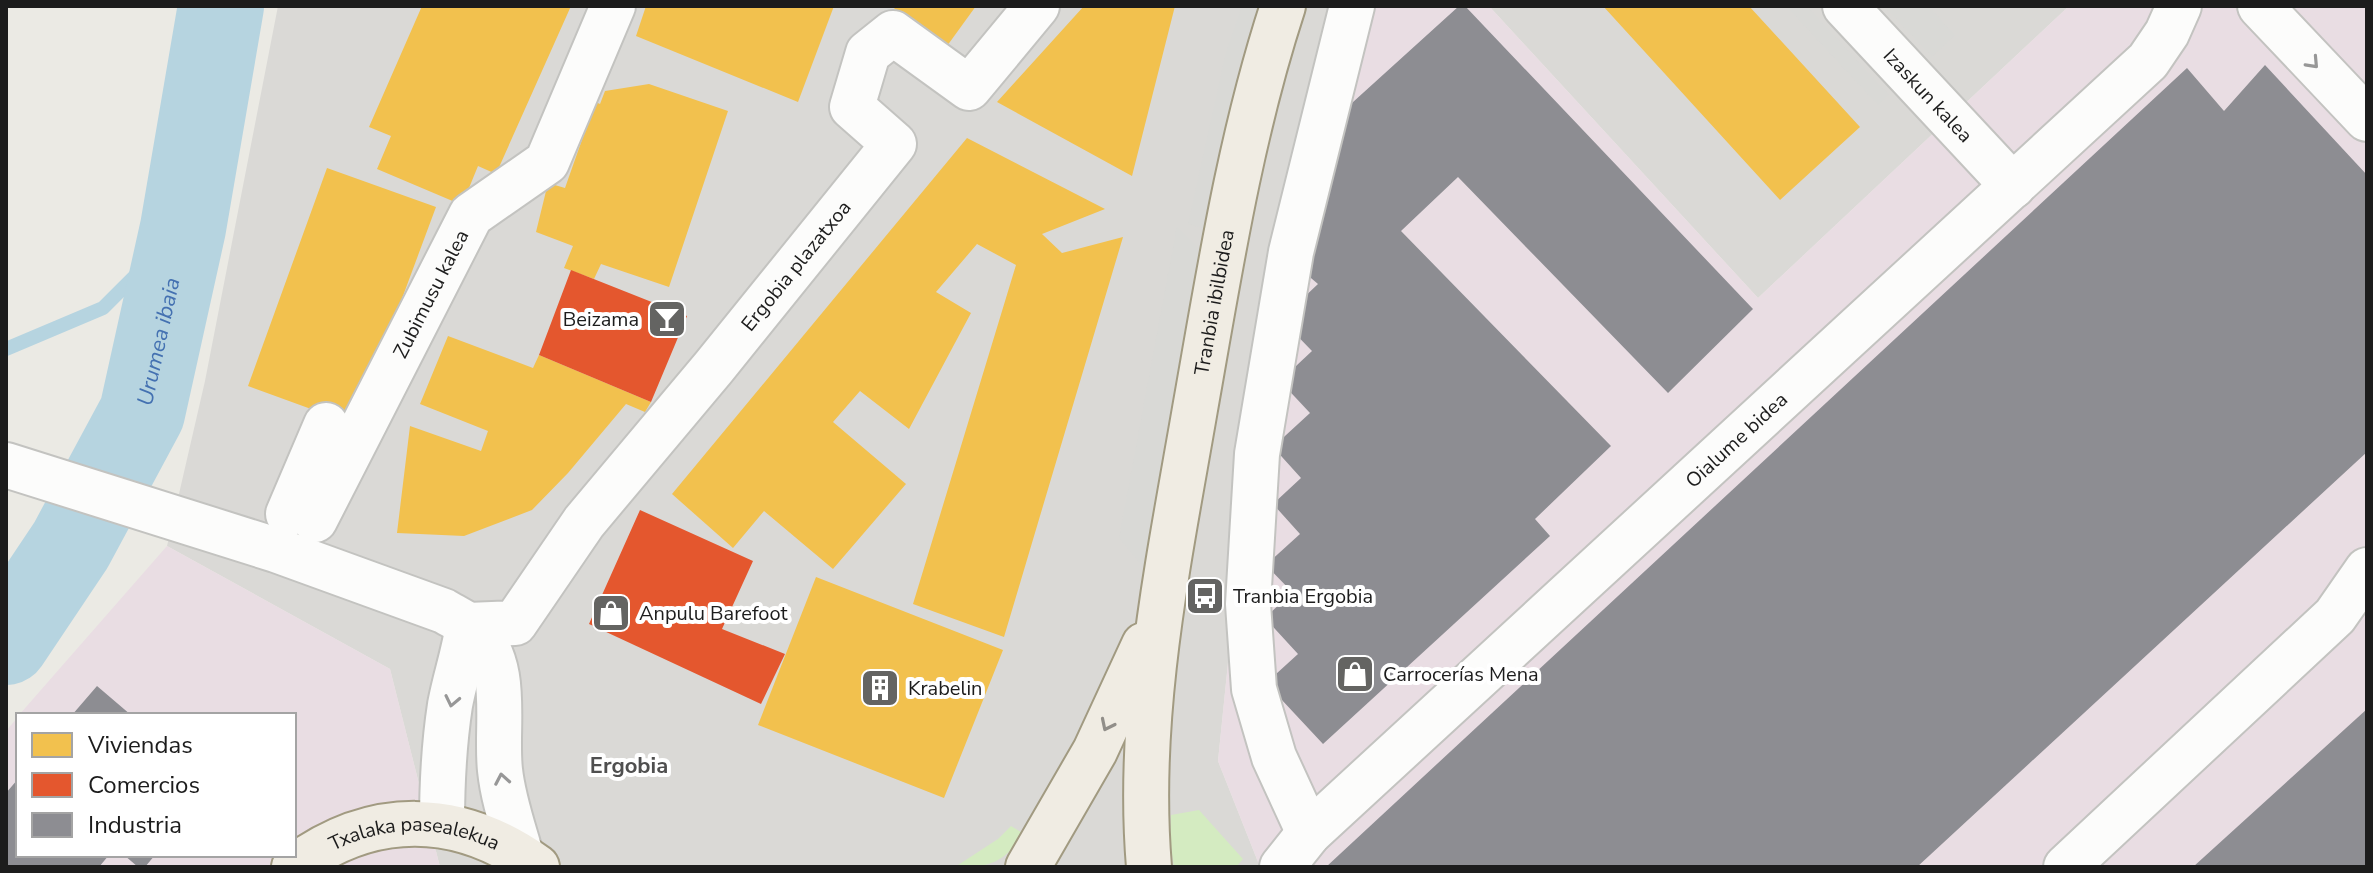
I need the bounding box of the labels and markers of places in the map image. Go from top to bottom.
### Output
bar icon: Beizama [646,298,688,340]
place label: Beizama [563,306,639,333]
bus stop icon: Tranbia Ergobia [1184,575,1226,617]
place label: Tranbia Ergobia [1233,583,1373,610]
shop icon: Anpulu Barefoot [590,592,632,634]
place label: Anpulu Barefoot [639,600,788,627]
shop icon: Carrocerías Mena [1334,653,1376,695]
place label: Carrocerías Mena [1383,661,1539,688]
building icon: Krabelin [859,667,901,709]
place label: Krabelin [908,675,982,702]

